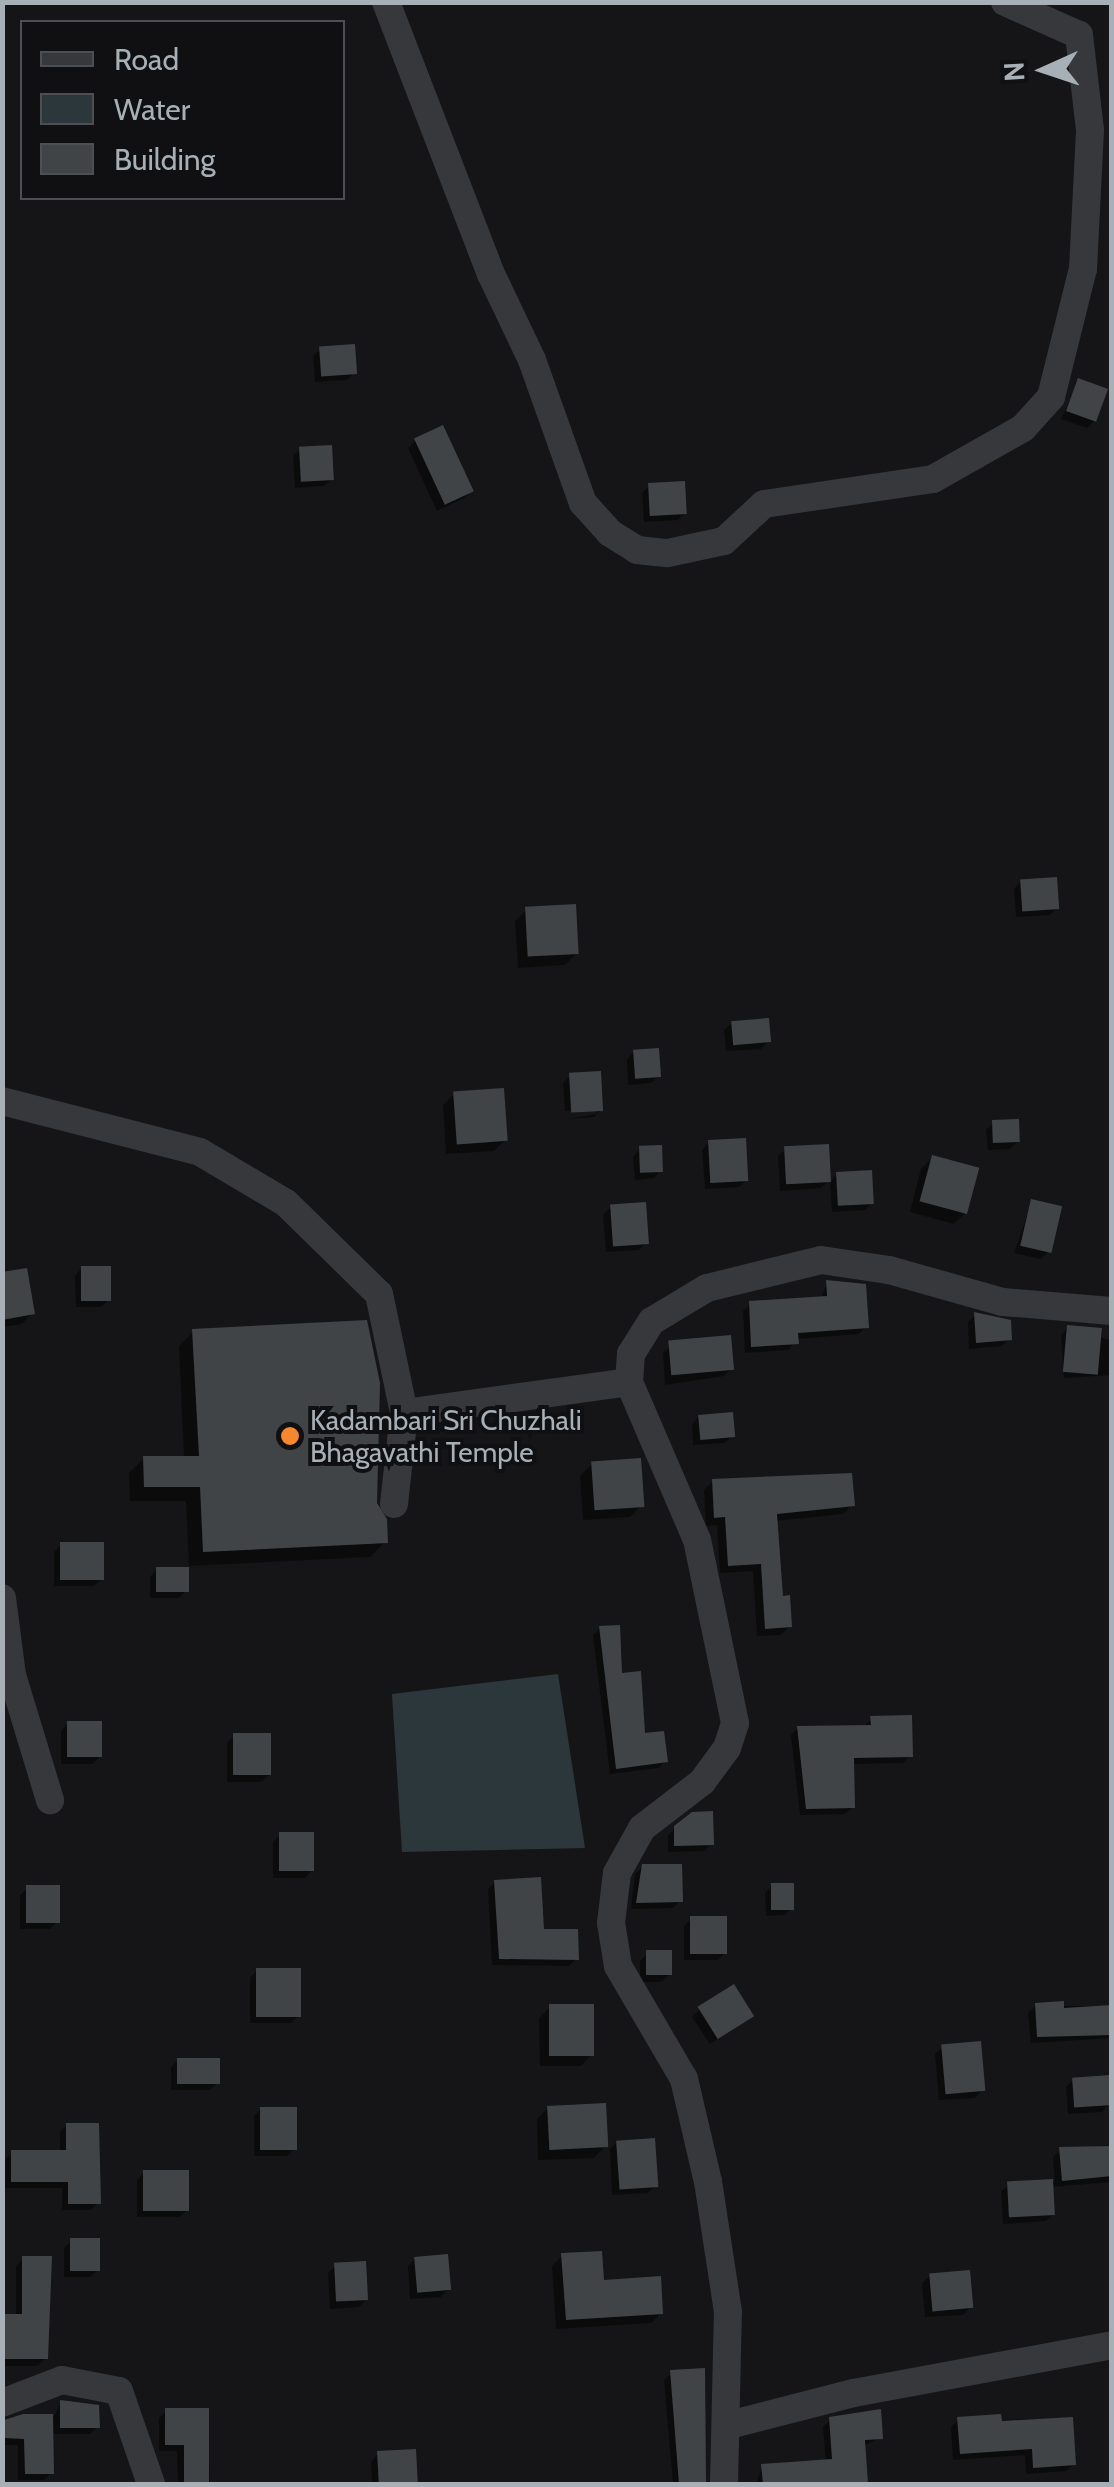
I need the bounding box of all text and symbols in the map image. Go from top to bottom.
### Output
legend [20,20,345,200]
north arrow [994,20,1094,120]
text: Road [114,41,179,78]
text: N [997,61,1032,82]
text: Water [114,91,190,128]
text: Building [114,141,216,178]
place label: Kadambari Sri Chuzhali Bhagavathi Temple [310,1403,582,1469]
marker: Kadambari Sri Chuzhali Bhagavathi Temple [279,1425,301,1447]

